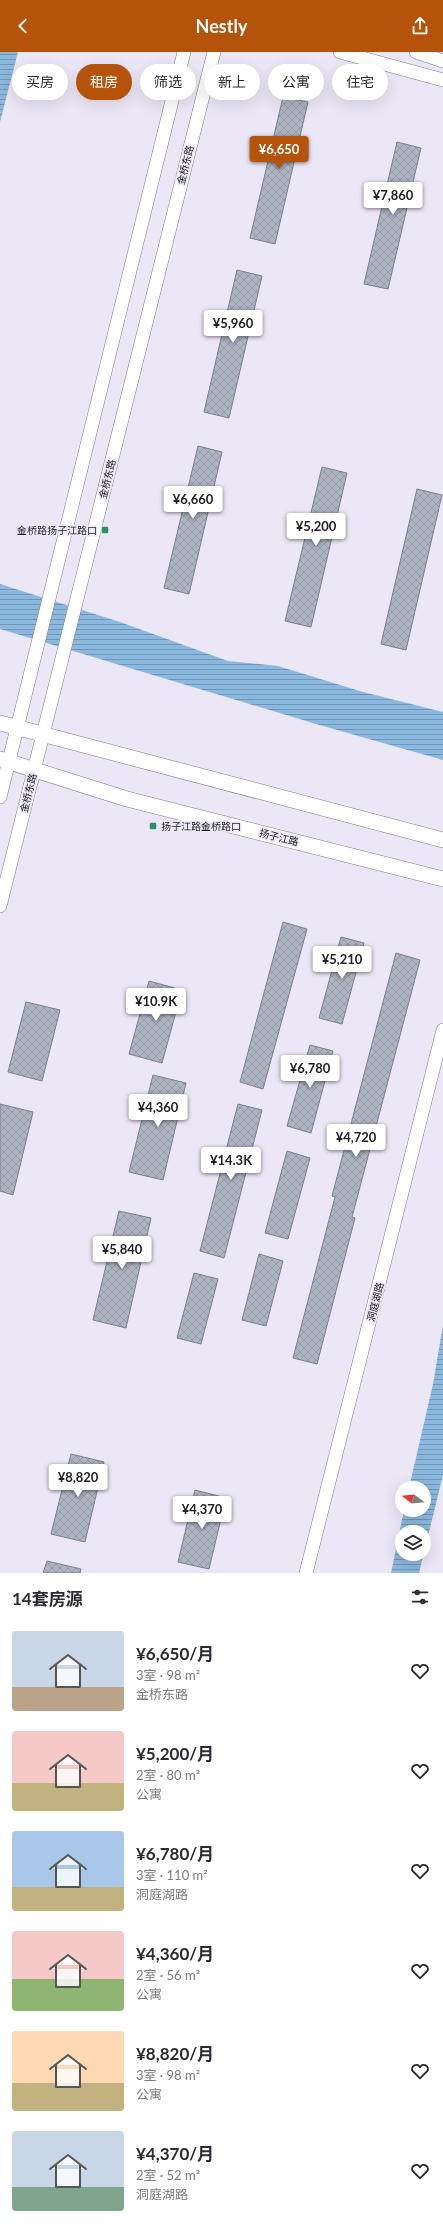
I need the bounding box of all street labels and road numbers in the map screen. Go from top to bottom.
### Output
street label: 金桥东路 [174,144,196,186]
street label: 金桥东路 [96,458,118,500]
street label: 金桥东路 [17,772,39,814]
street label: 扬子江路 [258,826,300,848]
street label: 洞庭湖路 [364,1281,386,1323]

